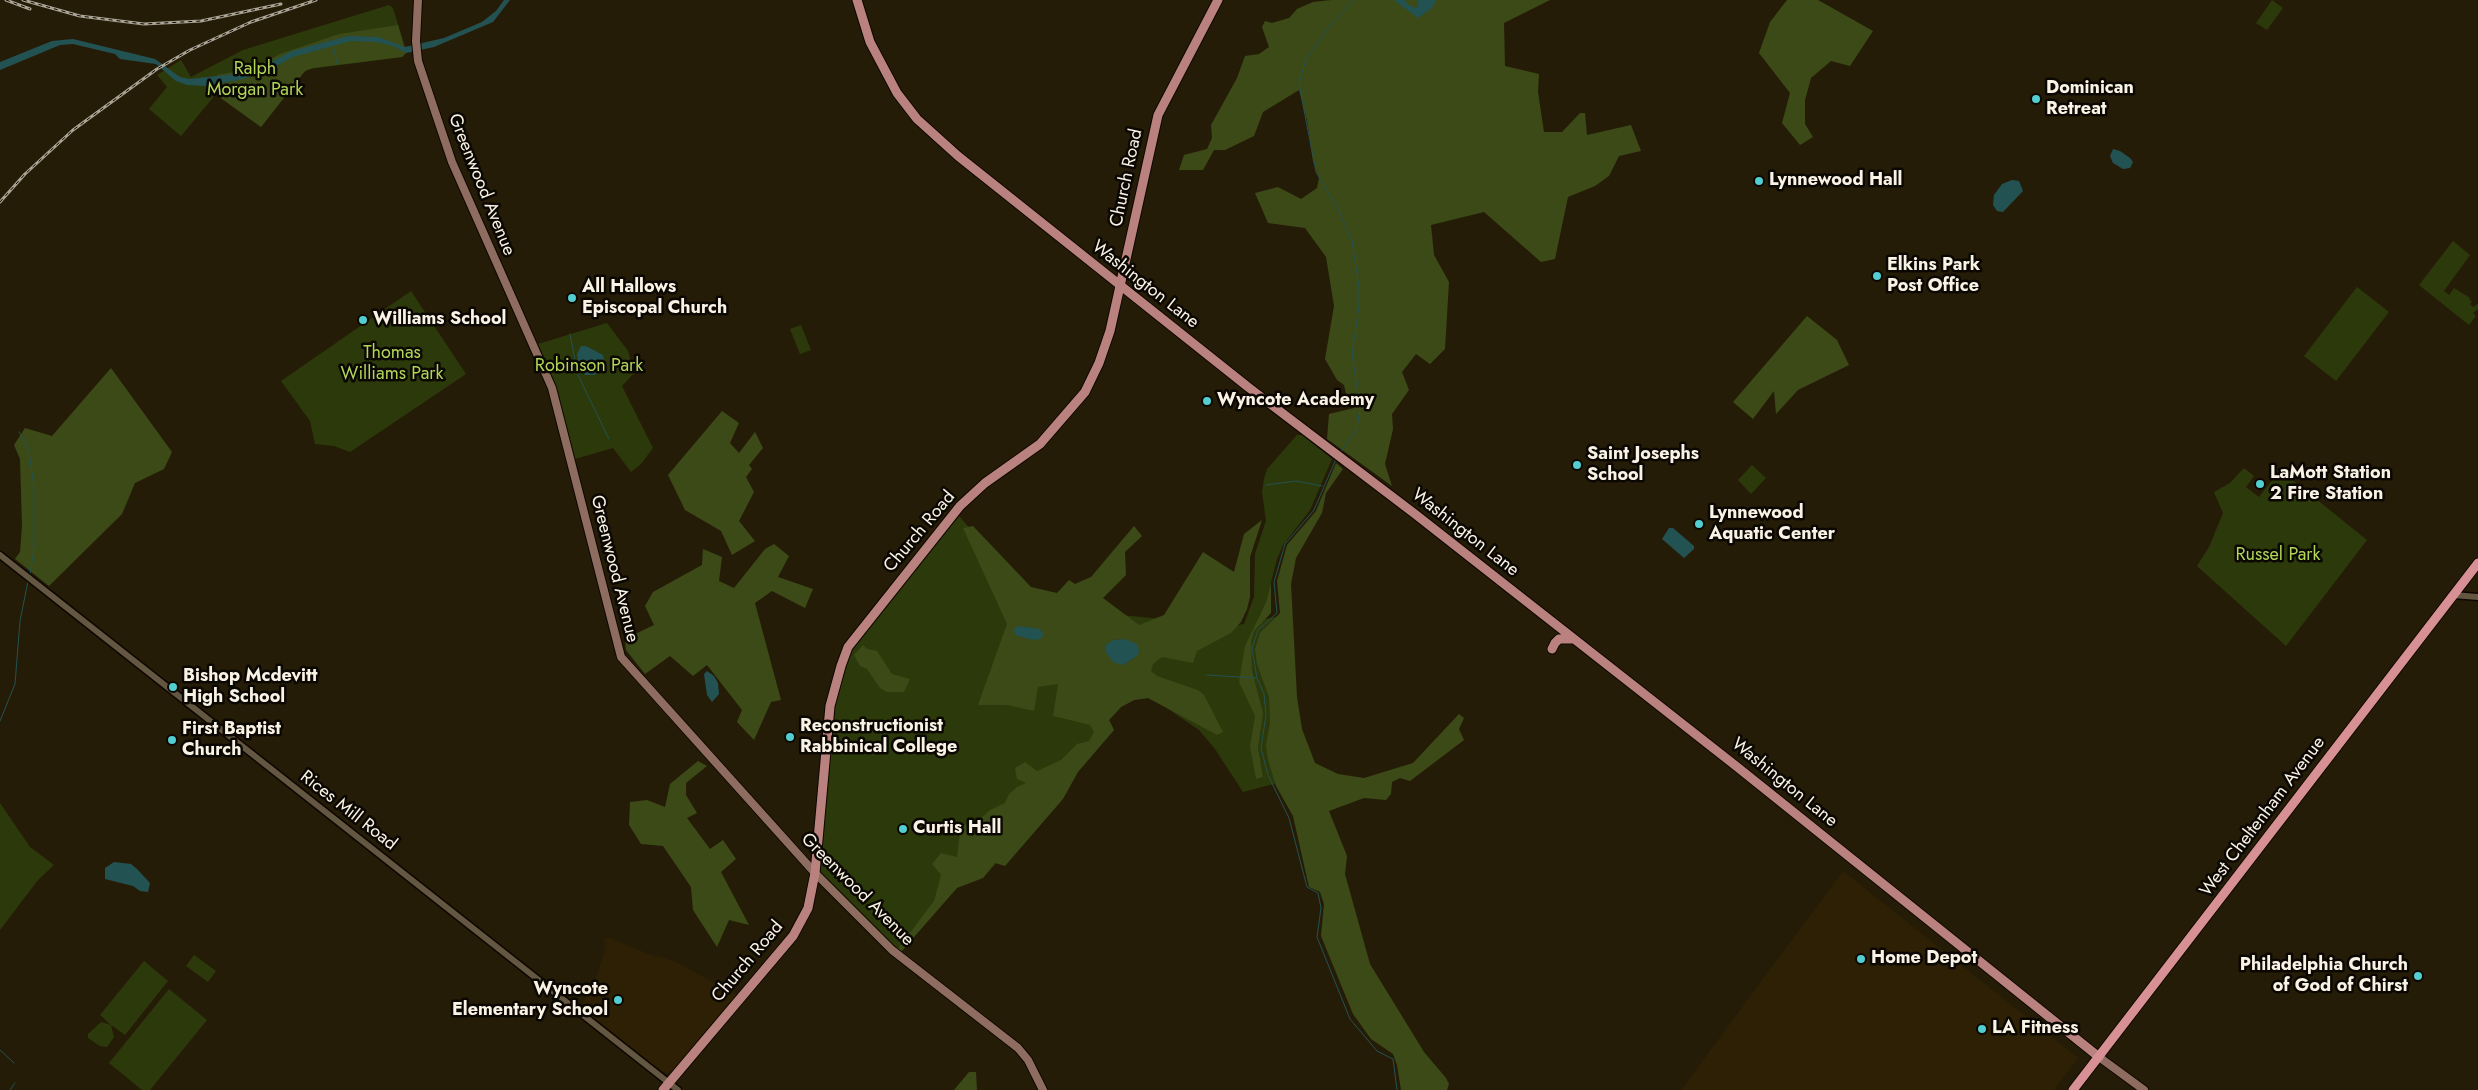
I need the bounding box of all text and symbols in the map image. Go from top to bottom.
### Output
park label: Ralph Morgan Park [207,59,303,102]
place label: Dominican Retreat [2046,78,2134,120]
marker: Dominican Retreat [2030,93,2042,105]
street label: Greenwood Avenue [443,111,519,259]
street label: Church Road [1106,127,1148,229]
place label: Lynnewood Hall [1769,170,1902,192]
marker: Lynnewood Hall [1753,175,1765,187]
street label: Washington Lane [1087,236,1203,334]
place label: Elkins Park Post Office [1887,255,1980,298]
marker: Elkins Park Post Office [1871,270,1883,282]
place label: All Hallows Episcopal Church [582,277,727,320]
marker: All Hallows Episcopal Church [566,292,578,304]
place label: Williams School [373,309,506,331]
marker: Williams School [357,314,369,326]
park label: Thomas Williams Park [341,343,443,386]
park label: Robinson Park [535,356,643,378]
place label: Wyncote Academy [1217,390,1374,412]
marker: Wyncote Academy [1201,395,1213,407]
place label: Saint Josephs School [1587,444,1699,486]
marker: Saint Josephs School [1571,459,1583,471]
place label: LaMott Station 2 Fire Station [2270,463,2391,506]
marker: LaMott Station 2 Fire Station [2254,478,2266,490]
street label: Washington Lane [1407,484,1523,582]
street label: Church Road [880,487,960,577]
street label: Greenwood Avenue [585,493,643,645]
place label: Lynnewood Aquatic Center [1709,503,1835,546]
marker: Lynnewood Aquatic Center [1693,518,1705,530]
park label: Russel Park [2236,545,2320,567]
place label: Bishop Mcdevitt High School [183,666,317,709]
marker: Bishop Mcdevitt High School [167,681,179,693]
place label: Reconstructionist Rabbinical College [800,716,957,759]
place label: First Baptist Church [182,719,281,762]
marker: Reconstructionist Rabbinical College [784,731,796,743]
street label: West Cheltenham Avenue [2196,733,2330,901]
marker: First Baptist Church [166,734,178,746]
street label: Washington Lane [1727,734,1841,832]
street label: Rices Mill Road [295,766,401,856]
place label: Curtis Hall [913,818,1001,840]
marker: Curtis Hall [897,823,909,835]
street label: Greenwood Avenue [796,829,918,951]
street label: Church Road [708,917,788,1007]
place label: Home Depot [1871,948,1977,970]
marker: Home Depot [1855,953,1867,965]
place label: Philadelphia Church of God of Chirst [2240,955,2408,998]
marker: Philadelphia Church of God of Chirst [2412,970,2424,982]
place label: Wyncote Elementary School [452,979,608,1022]
marker: Wyncote Elementary School [612,994,624,1006]
place label: LA Fitness [1992,1018,2078,1040]
marker: LA Fitness [1976,1023,1988,1035]

